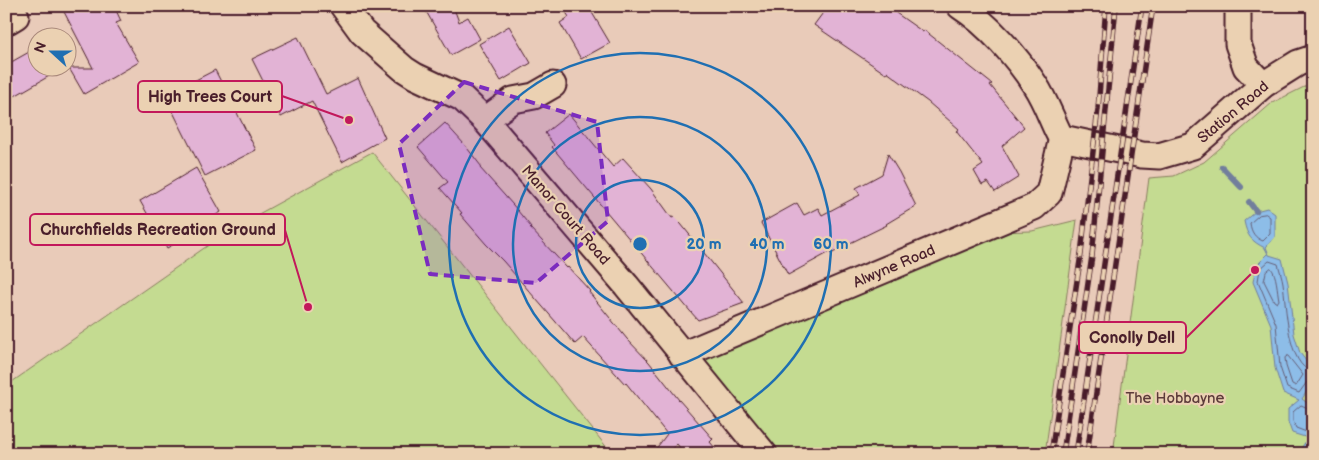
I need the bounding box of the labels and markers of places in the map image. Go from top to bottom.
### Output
callout: High Trees Court [138,81,282,112]
callout: Churchfields Recreation Ground [30,214,285,245]
centre of rings [631,235,649,253]
callout: Conolly Dell [1079,322,1186,353]

